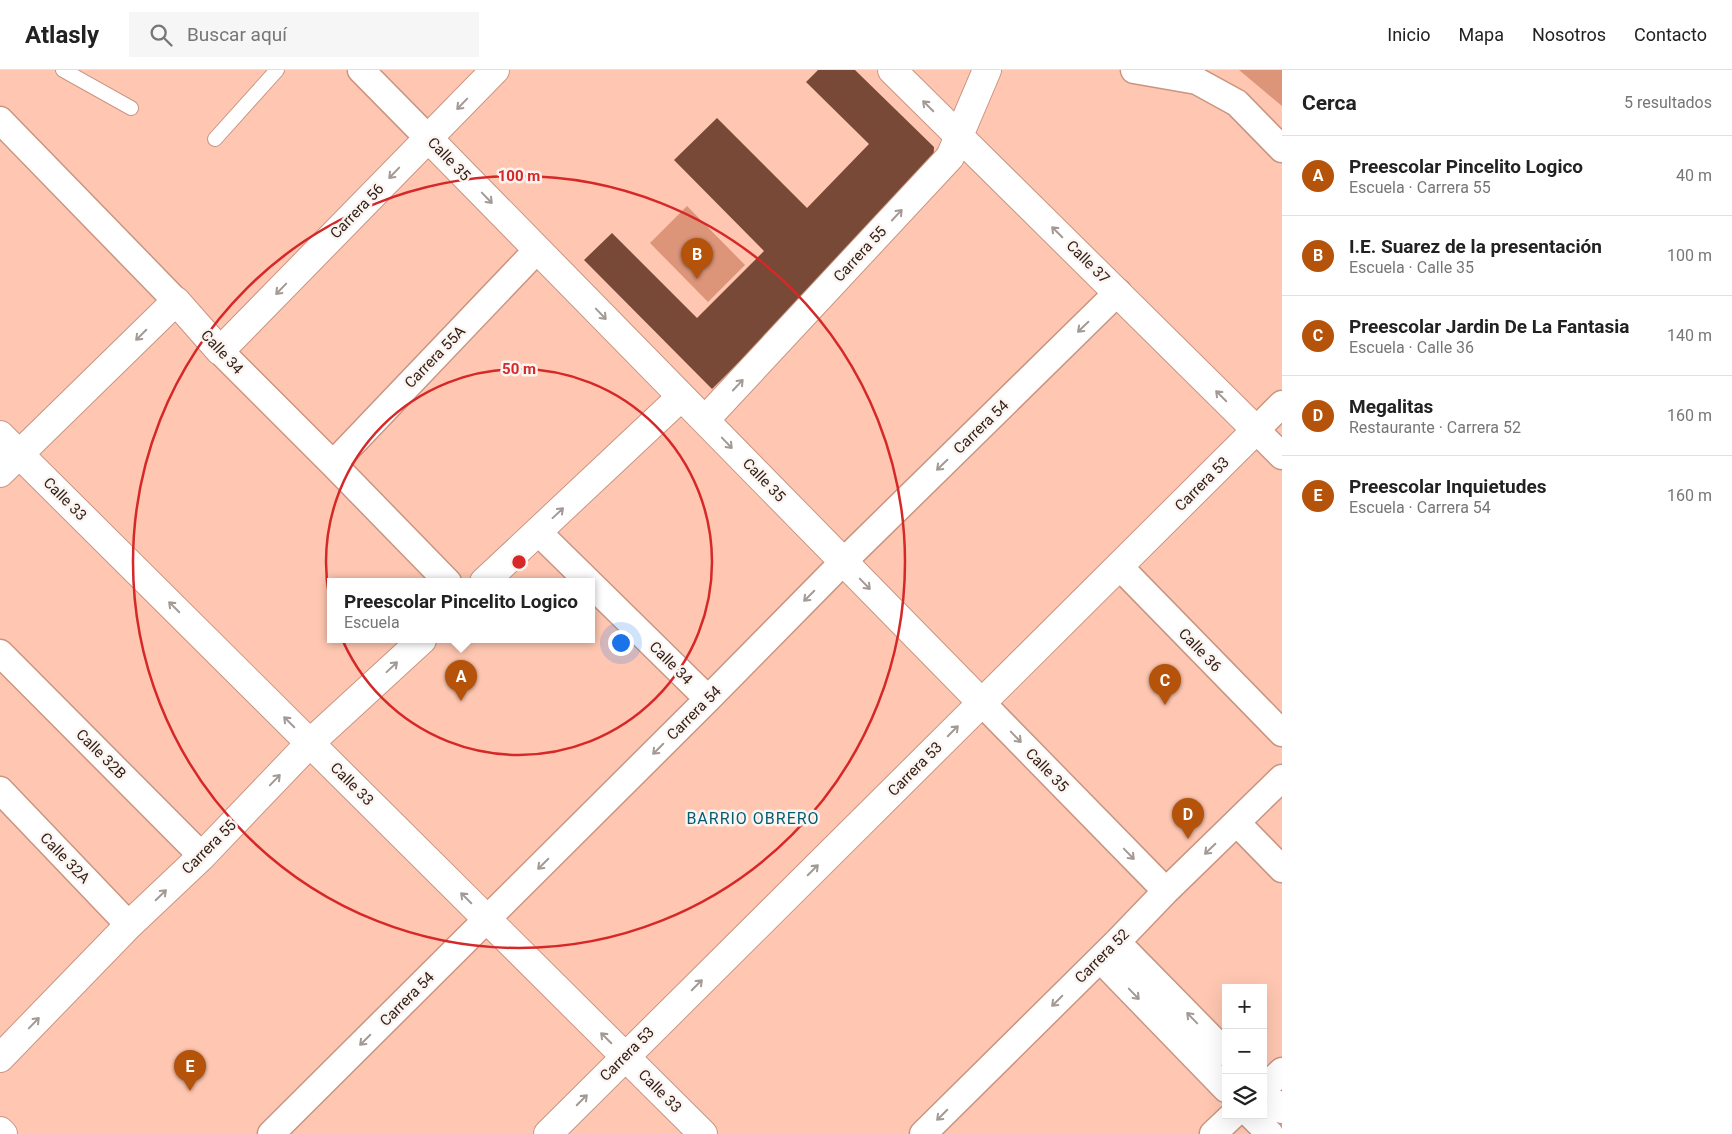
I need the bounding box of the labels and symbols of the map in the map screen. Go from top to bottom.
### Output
one-way arrow [456,98,468,110]
one-way arrow [922,99,934,112]
street label: Calle 35 [424,133,474,185]
one-way arrow [388,167,400,179]
text: 100 m [498,167,540,185]
street label: Carrera 56 [326,180,388,242]
one-way arrow [481,192,493,204]
one-way arrow [891,208,903,221]
street label: Carrera 55 [830,222,890,286]
one-way arrow [1050,226,1063,238]
street label: Calle 37 [1063,237,1113,287]
pin: B [681,238,713,279]
one-way arrow [275,283,287,296]
one-way arrow [594,308,607,320]
one-way arrow [1077,320,1089,333]
street label: Carrera 55A [401,322,469,392]
street label: Calle 34 [197,326,247,378]
one-way arrow [135,329,147,342]
text: 50 m [502,360,536,378]
one-way arrow [732,378,744,391]
one-way arrow [1216,390,1228,402]
street label: Carrera 54 [950,396,1013,458]
one-way arrow [720,436,732,448]
street label: Carrera 53 [1171,453,1233,515]
street label: Calle 35 [739,454,789,506]
one-way arrow [936,459,948,471]
street label: Calle 33 [40,474,90,524]
one-way arrow [552,507,565,519]
centre of rings [510,553,528,571]
one-way arrow [859,577,871,590]
one-way arrow [803,590,815,603]
one-way arrow [168,601,180,614]
street label: Calle 36 [1175,624,1225,676]
your location [608,630,634,656]
street label: Calle 34 [646,638,697,689]
pin: A [445,660,477,701]
one-way arrow [386,661,399,673]
pin: C [1149,664,1181,705]
street label: Carrera 54 [663,682,725,744]
one-way arrow [283,716,295,728]
street label: Calle 32B [72,725,130,783]
one-way arrow [946,725,959,737]
one-way arrow [1010,731,1022,744]
street label: Carrera 53 [884,738,946,800]
one-way arrow [652,743,664,755]
street label: Calle 35 [1022,744,1072,796]
street label: Calle 33 [327,759,377,809]
one-way arrow [269,774,281,786]
pin: D [1172,798,1204,839]
district label: BARRIO OBRERO [686,809,820,828]
street label: Carrera 55 [178,816,240,878]
street label: Calle 32A [36,829,94,887]
one-way arrow [1203,843,1216,855]
one-way arrow [1123,847,1135,860]
one-way arrow [536,858,549,870]
one-way arrow [806,865,818,877]
one-way arrow [154,889,167,901]
one-way arrow [461,893,473,905]
street label: Carrera 52 [1071,925,1133,987]
street label: Carrera 54 [376,968,438,1030]
one-way arrow [691,979,703,991]
one-way arrow [1128,987,1140,1000]
one-way arrow [1052,994,1064,1006]
one-way arrow [1186,1013,1198,1025]
one-way arrow [28,1017,40,1029]
street label: Carrera 53 [596,1023,658,1085]
one-way arrow [600,1032,612,1044]
one-way arrow [359,1034,372,1046]
pin: E [174,1050,206,1091]
street label: Calle 33 [635,1066,685,1116]
one-way arrow [576,1093,588,1106]
one-way arrow [936,1109,948,1121]

